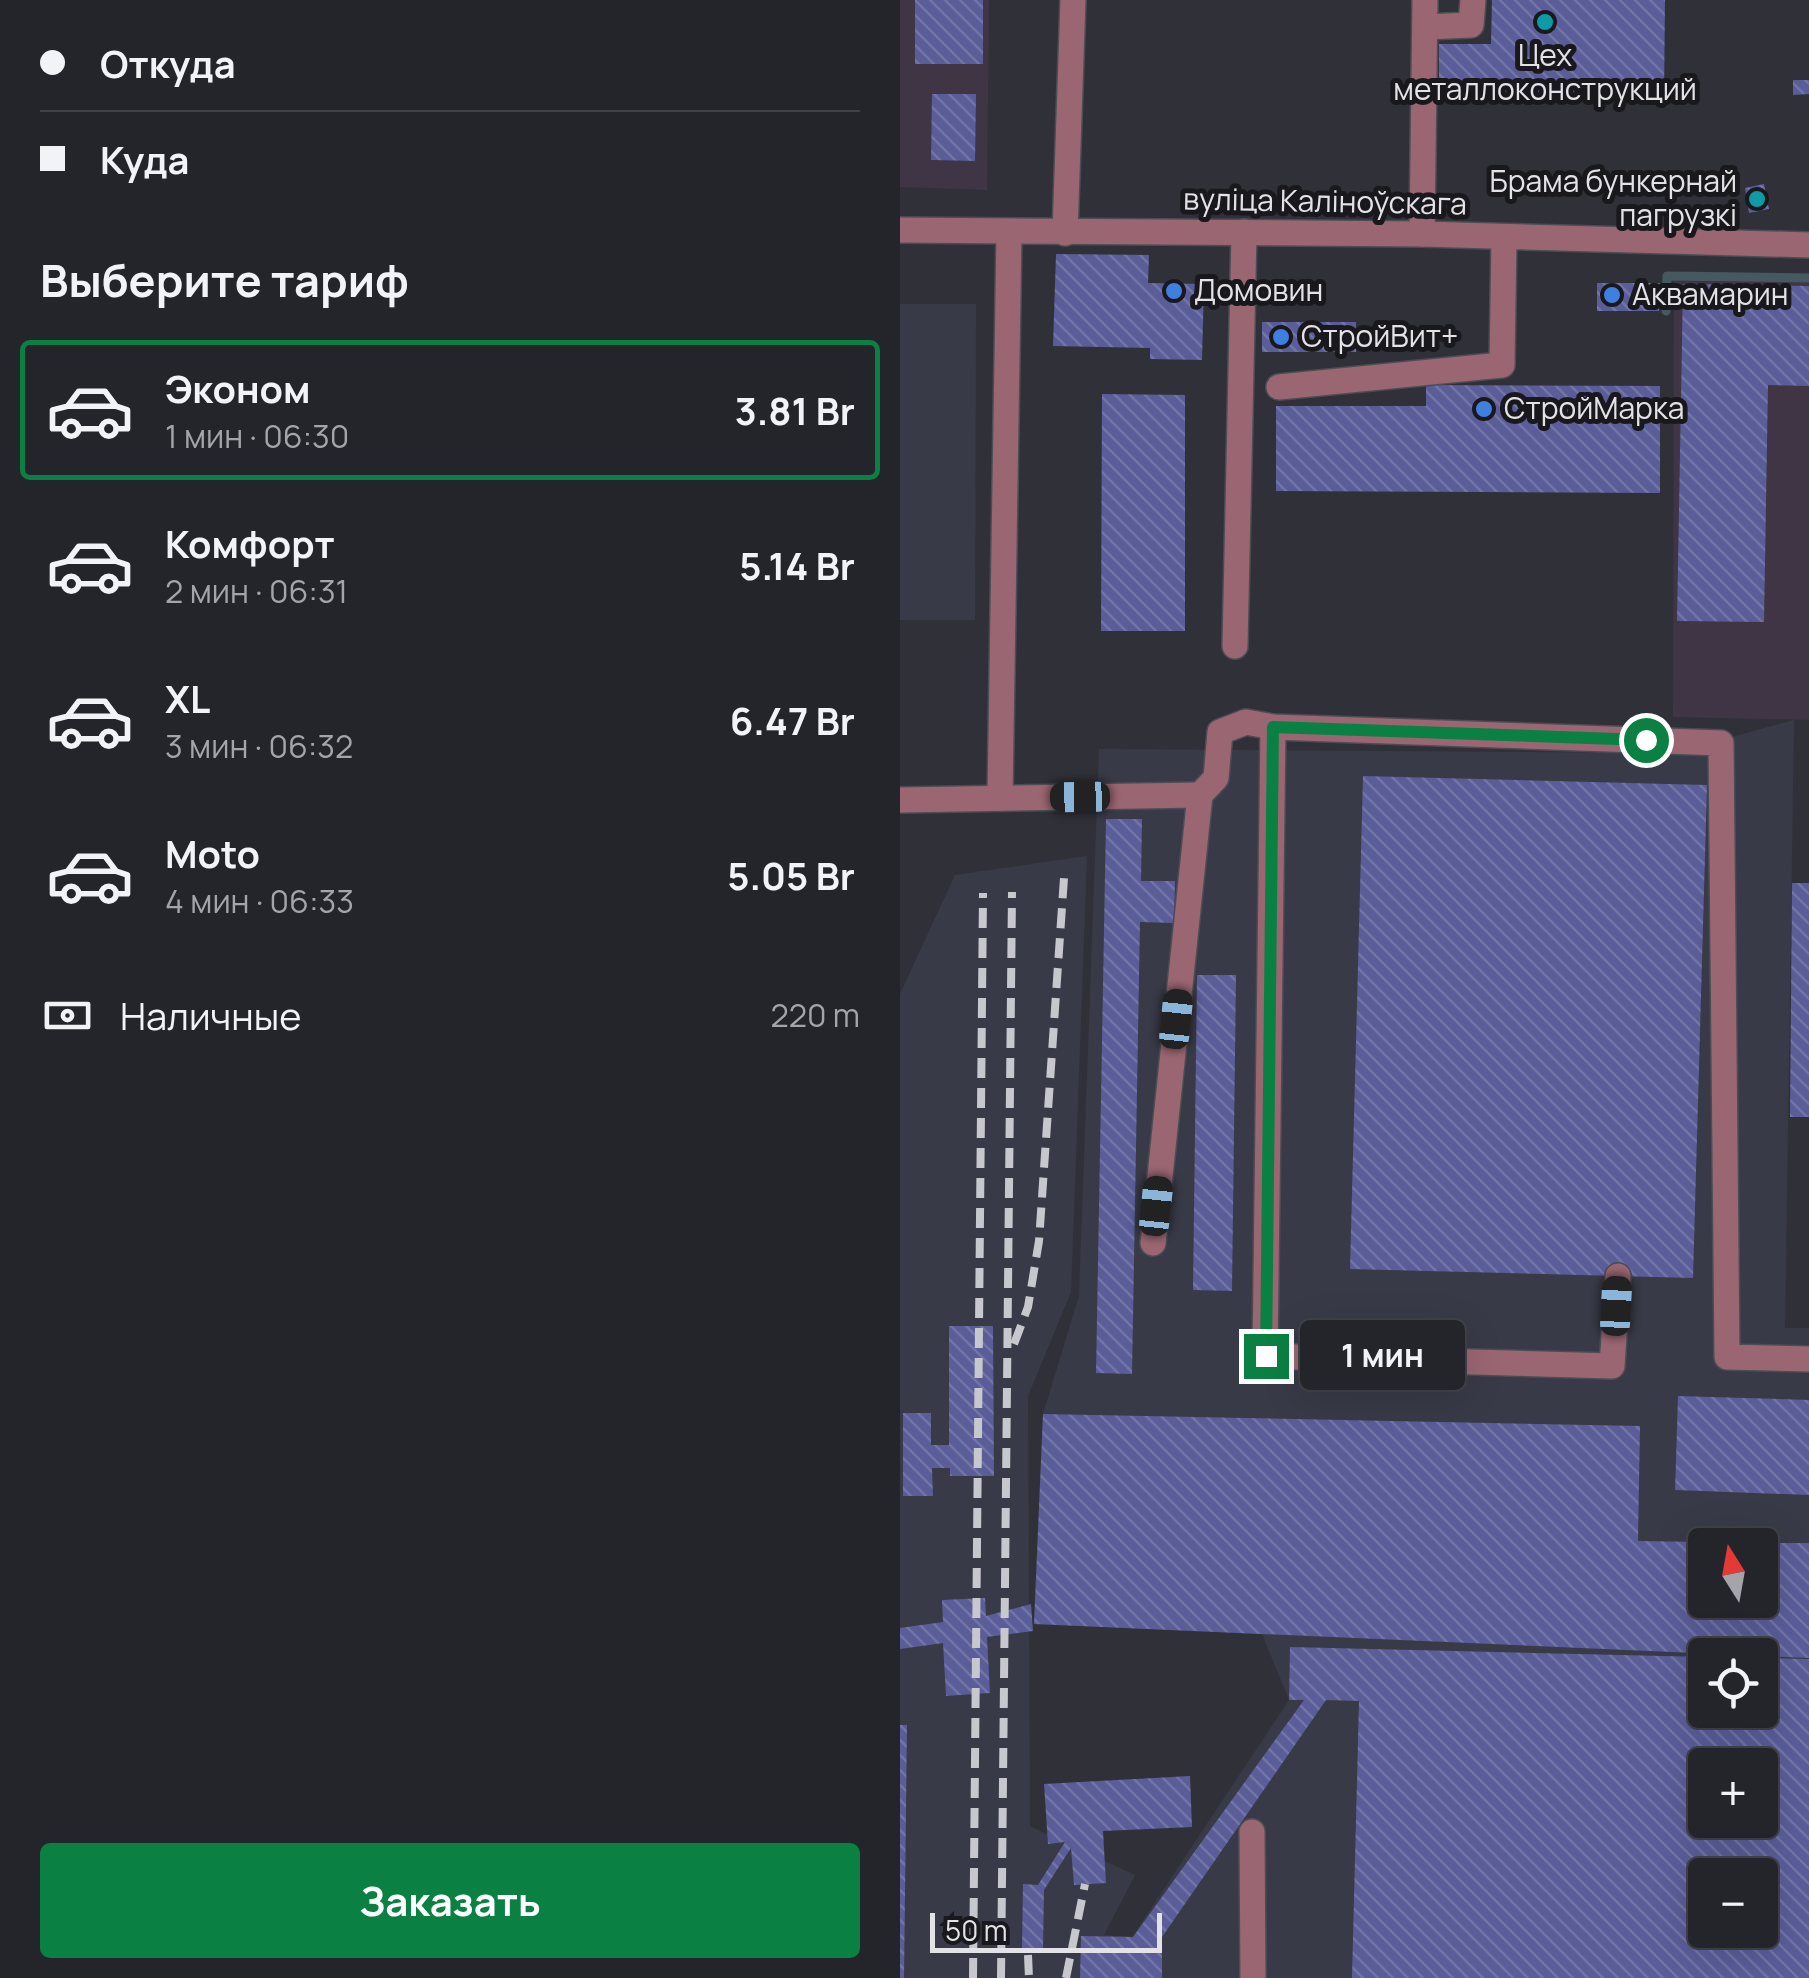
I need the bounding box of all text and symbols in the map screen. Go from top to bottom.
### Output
marker: Цех металлоконструкций [1534,11,1556,33]
place label: Цех металлоконструкций [1393,34,1697,109]
text: Откуда [100,37,236,89]
text: Куда [100,133,189,185]
place label: Брама бункернай пагрузкі [1490,160,1737,235]
street label: вуліца Каліноўскага [1183,178,1467,223]
marker: Брама бункернай пагрузкі [1746,188,1768,210]
text: Выберите тариф [40,249,409,311]
place label: Домовин [1194,269,1323,310]
place label: Аквамарин [1632,273,1789,314]
marker: Домовин [1163,280,1185,302]
marker: Аквамарин [1601,284,1623,306]
place label: СтройВит+ [1301,315,1458,356]
marker: СтройВит+ [1270,326,1292,348]
text: Эконом [165,362,311,414]
icon: car [45,365,135,455]
text: 3.81 Br [735,384,855,436]
place label: СтройМарка [1504,387,1684,428]
marker: СтройМарка [1473,398,1495,420]
text: 1 мин · 06:30 [165,414,349,458]
text: Комфорт [165,517,335,569]
icon: car [45,520,135,610]
text: 5.14 Br [739,539,855,591]
text: 2 мин · 06:31 [165,569,348,613]
text: XL [165,672,210,724]
icon: car [45,675,135,765]
text: 6.47 Br [730,694,855,746]
route start [1624,718,1669,763]
text: 3 мин · 06:32 [165,724,353,768]
car [1050,781,1110,813]
text: Moto [165,827,260,879]
icon: car [45,830,135,920]
text: 5.05 Br [727,849,855,901]
text: 4 мин · 06:33 [165,879,354,923]
icon: cash [40,988,95,1043]
car [1158,988,1194,1050]
text: Наличные [120,989,301,1041]
text: 220 m [770,993,860,1037]
car [1138,1175,1174,1237]
car [1599,1275,1633,1337]
callout: 1 мин [1301,1321,1466,1391]
text: 1 мин [1341,1333,1424,1377]
route end [1244,1334,1289,1379]
north arrow [1688,1528,1778,1618]
map controls [1688,1528,1778,1948]
button: locate [1688,1638,1778,1728]
button: + [1688,1748,1778,1838]
button: Заказать [40,1843,860,1958]
button: − [1688,1858,1778,1948]
scale bar [930,1908,1162,1952]
text: 50 m [945,1911,1008,1949]

